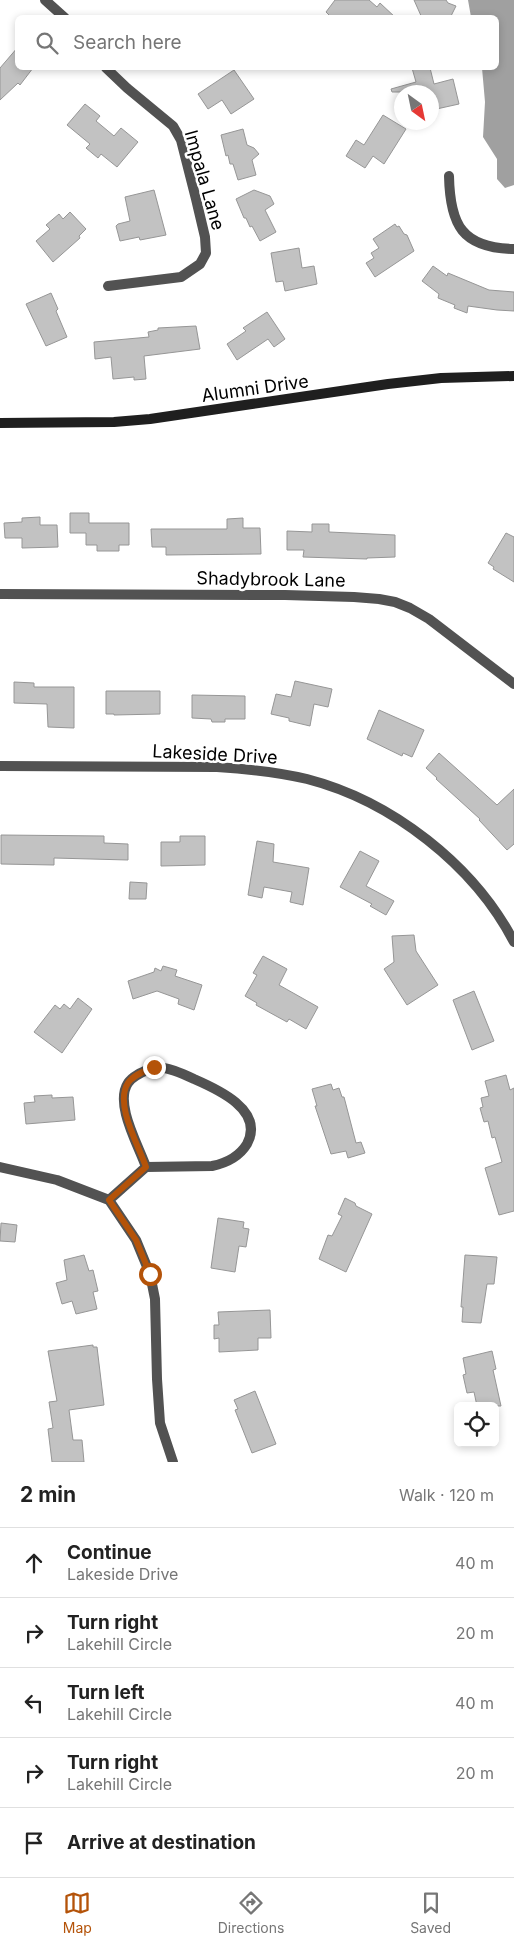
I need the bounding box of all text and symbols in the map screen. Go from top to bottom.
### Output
search box [15,15,499,70]
icon: search [33,29,61,57]
text: Search here [73,31,182,54]
north arrow [394,85,439,130]
street label: Impala Lane [181,128,229,232]
street label: Alumni Drive [200,370,310,406]
street label: Shadybrook Lane [196,567,346,591]
street label: Lakeside Drive [152,740,278,768]
route end [143,1056,166,1079]
route start [139,1263,162,1286]
map controls [454,1402,499,1447]
button: locate [454,1402,499,1447]
text: 2 min [20,1482,76,1507]
text: Walk · 120 m [399,1485,494,1505]
text: Continue [67,1541,152,1564]
icon: ahead [20,1549,48,1577]
text: 40 m [455,1553,494,1573]
text: Lakeside Drive [67,1564,178,1584]
text: Turn right [67,1611,158,1634]
icon: right [20,1619,48,1647]
text: 20 m [456,1623,494,1643]
text: Lakehill Circle [67,1634,172,1654]
text: Turn left [67,1681,145,1704]
icon: left [20,1689,48,1717]
text: 40 m [455,1693,494,1713]
text: Lakehill Circle [67,1704,172,1724]
text: Turn right [67,1751,158,1774]
icon: right [20,1759,48,1787]
text: 20 m [456,1763,494,1783]
text: Lakehill Circle [67,1774,172,1794]
icon: arrive [20,1829,48,1857]
text: Arrive at destination [67,1831,256,1854]
tab: Map [63,1889,92,1936]
tab: Directions [218,1889,284,1936]
tab: Saved [410,1889,451,1936]

